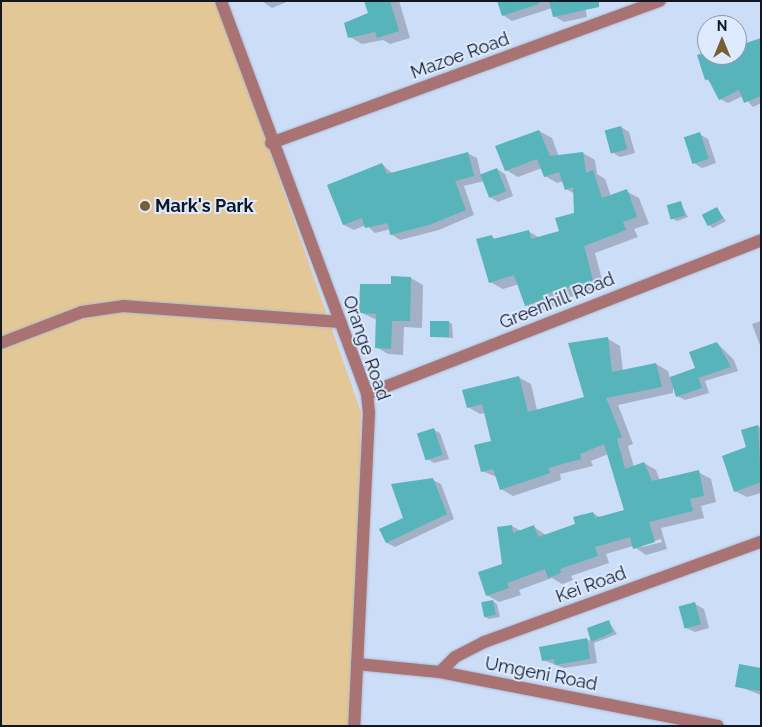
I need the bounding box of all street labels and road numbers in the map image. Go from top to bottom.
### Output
street label: Mazoe Road [408,28,512,84]
street label: Greenhill Road [496,268,618,334]
street label: Orange Road [338,293,394,403]
street label: Kei Road [553,562,629,608]
street label: Umgeni Road [483,653,599,695]

